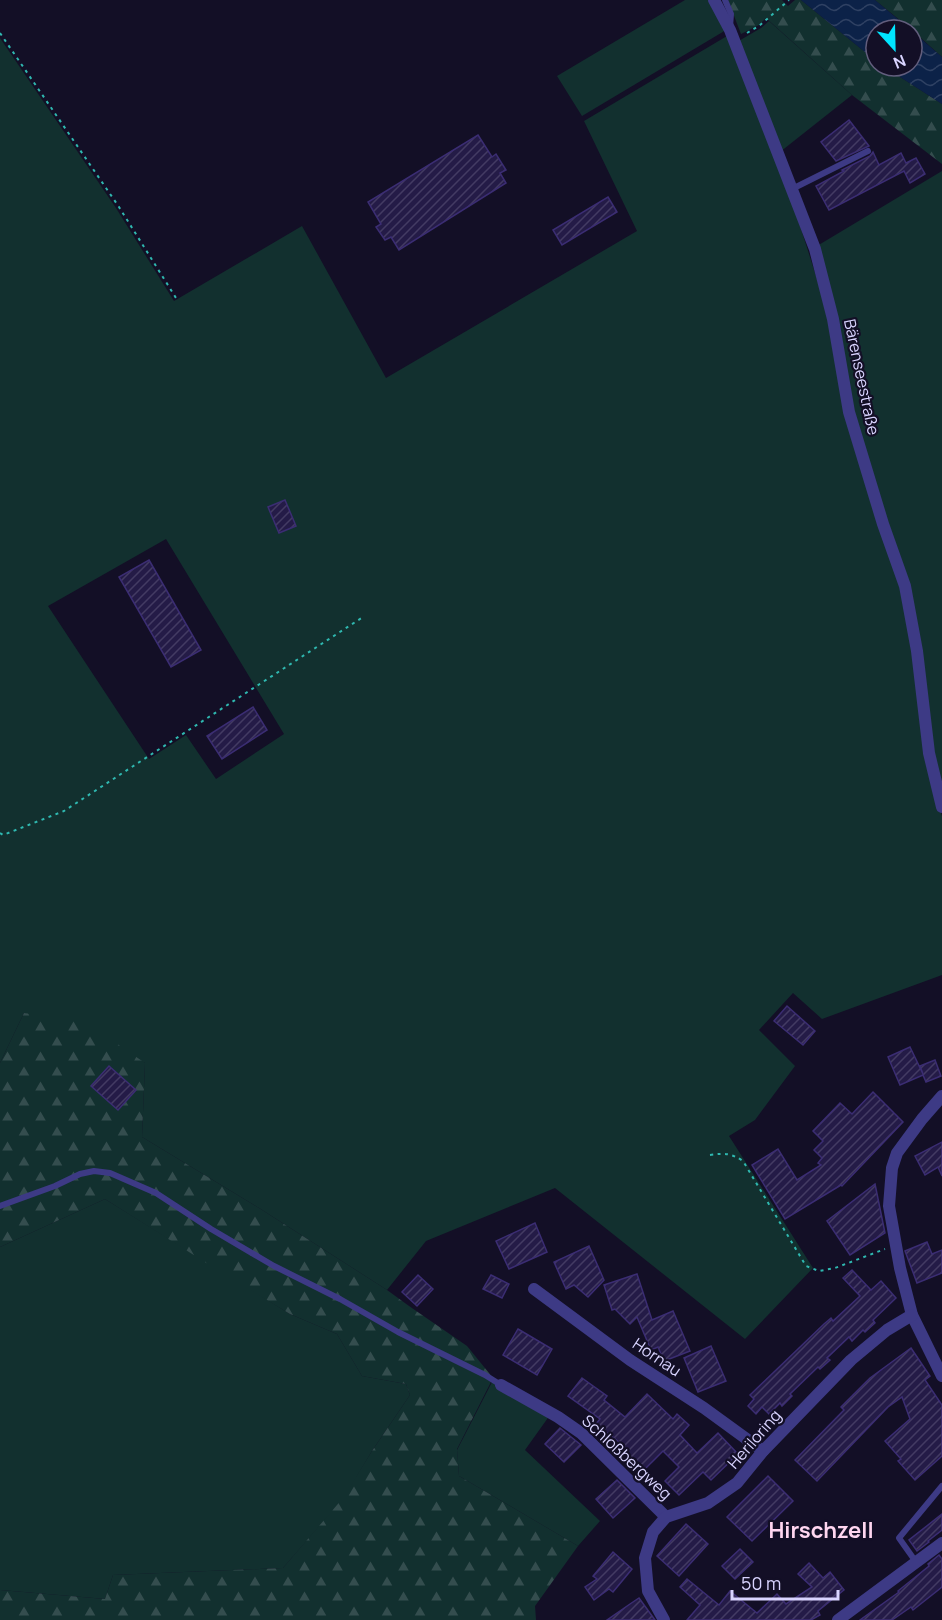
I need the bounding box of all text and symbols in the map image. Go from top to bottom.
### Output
north arrow [864,18,924,78]
text: N [890,50,909,74]
street label: Bärenseestraße [839,317,885,437]
street label: Hornau [628,1333,686,1381]
street label: Heriloring [722,1405,786,1473]
street label: Schloßbergweg [577,1410,677,1504]
district label: Hirschzell [768,1515,874,1545]
scale bar [732,1563,838,1601]
text: 50 m [741,1571,781,1595]

